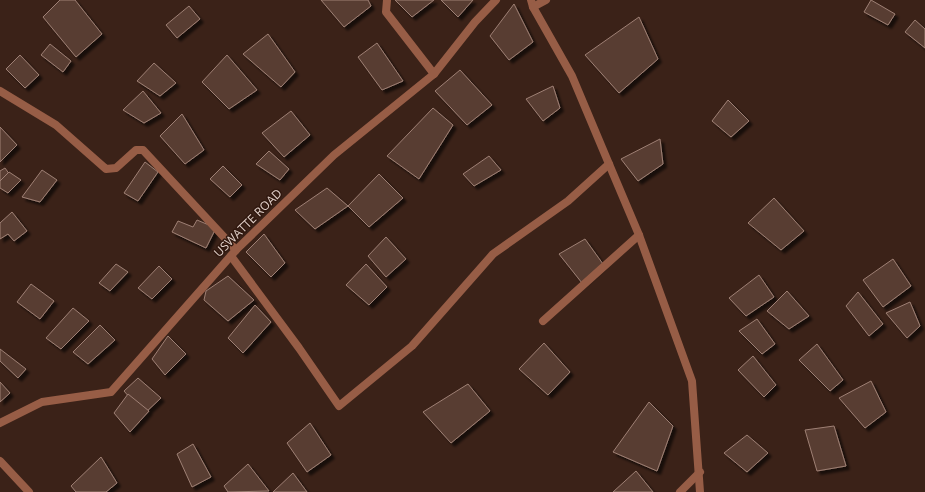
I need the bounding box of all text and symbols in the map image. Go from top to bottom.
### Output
street label: USWATTE ROAD [210,185,285,260]

